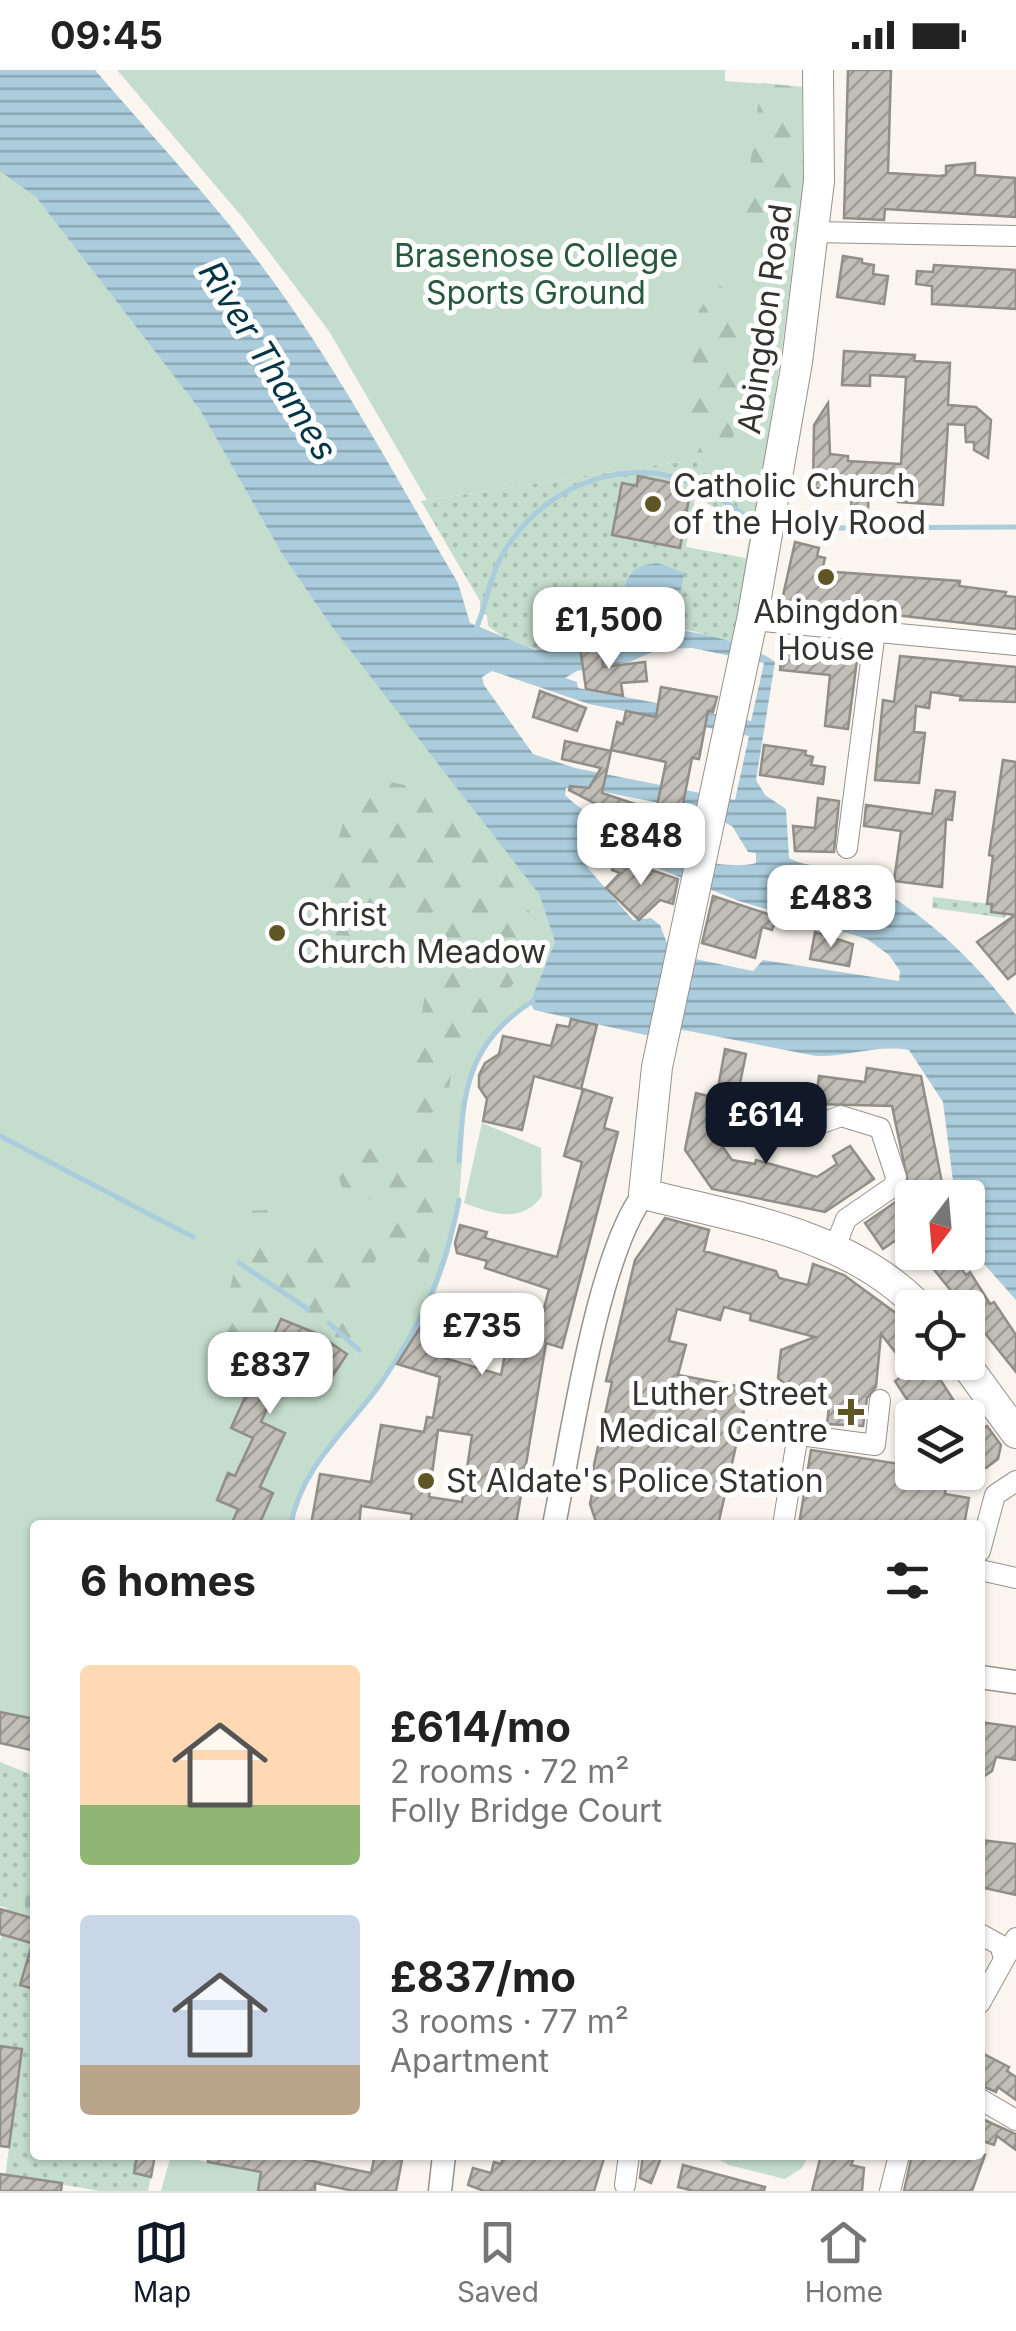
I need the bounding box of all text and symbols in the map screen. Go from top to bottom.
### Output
text: 09:45 [50,12,163,58]
street label: Abingdon Road [729,201,800,436]
park label: Brasenose College Sports Ground [394,236,678,312]
water label: River Thames [191,253,347,468]
place label: Catholic Church of the Holy Rood [673,466,926,542]
marker: Catholic Church of the Holy Rood [642,493,664,515]
marker: Abingdon House [815,566,837,588]
pin: £1,500 [528,587,690,672]
place label: Abingdon House [753,592,899,668]
text: £1,500 [555,600,663,639]
pin: £848 [582,803,700,888]
text: £848 [599,816,683,855]
pin: £483 [772,865,890,950]
text: £483 [789,878,873,917]
place label: Christ Church Meadow [297,895,546,971]
marker: Christ Church Meadow [266,922,288,944]
pin: £614 [707,1082,825,1167]
text: £614 [728,1095,804,1134]
north arrow [895,1180,985,1270]
map controls [895,1180,985,1490]
button: locate [895,1290,985,1380]
pin: £735 [423,1293,541,1378]
text: £735 [442,1306,522,1345]
pin: £837 [211,1332,329,1417]
text: £837 [230,1345,310,1384]
place label: Luther Street Medical Centre [598,1374,828,1450]
marker: Luther Street Medical Centre [838,1399,864,1425]
button: layers [895,1400,985,1490]
place label: St Aldate's Police Station [446,1461,824,1500]
marker: St Aldate's Police Station [415,1470,437,1492]
icon: filters [880,1553,935,1608]
text: 6 homes [80,1555,256,1606]
text: £614/mo [390,1701,571,1752]
icon: home [160,1705,280,1825]
text: 2 rooms · 72 m² [390,1752,629,1791]
text: Folly Bridge Court [390,1791,662,1830]
text: £837/mo [390,1951,576,2002]
icon: home [160,1955,280,2075]
text: 3 rooms · 77 m² [390,2002,629,2041]
text: Apartment [390,2041,549,2080]
tab: Map [133,2215,191,2309]
tab: Saved [457,2215,539,2309]
tab: Home [805,2215,883,2309]

